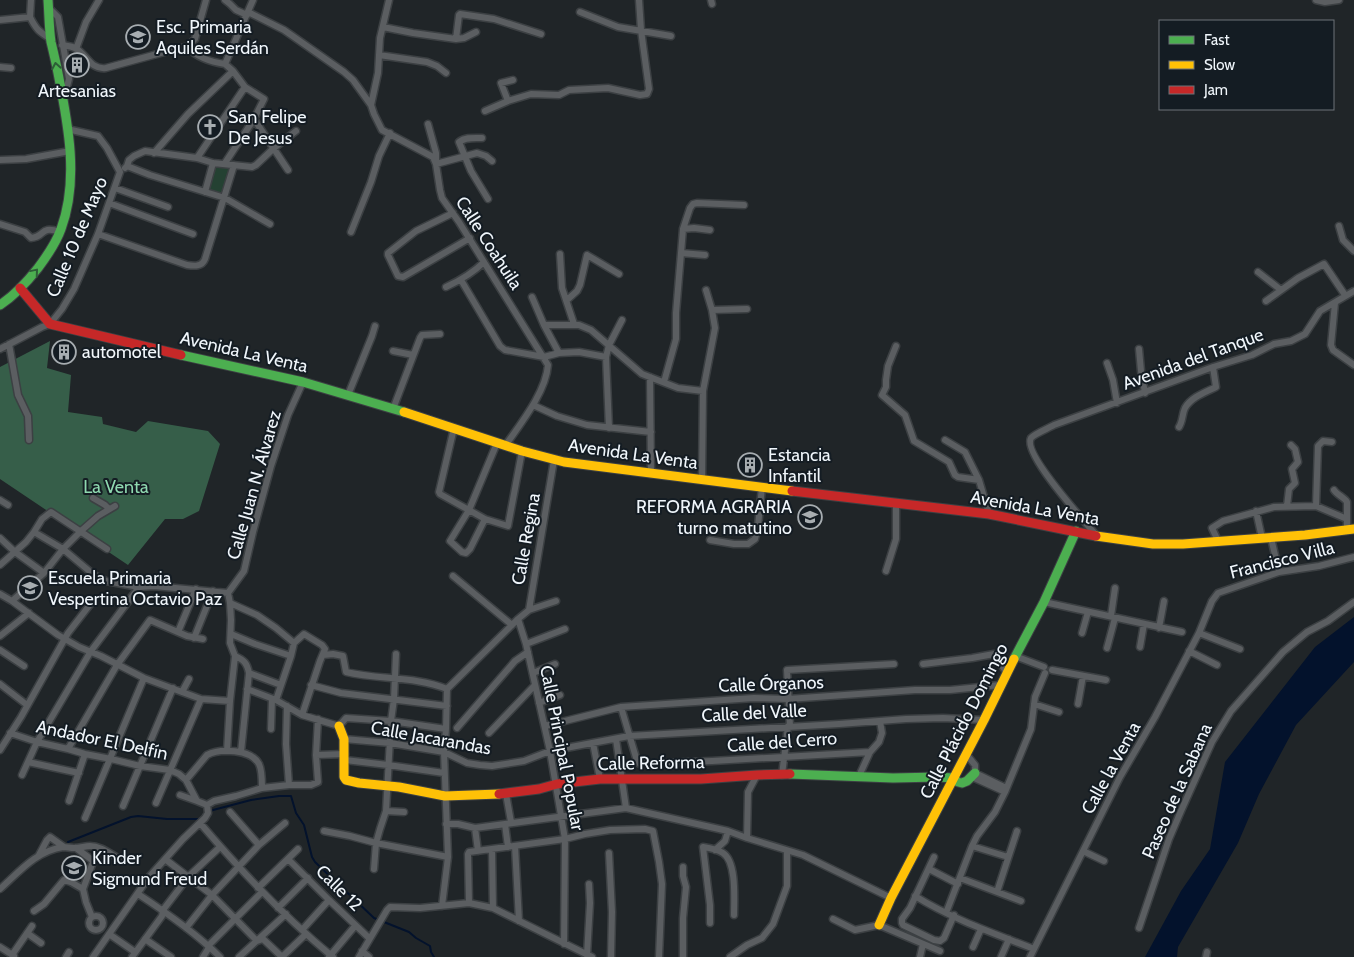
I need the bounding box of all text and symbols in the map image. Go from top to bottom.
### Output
place label: Esc. Primaria Aquiles Serdán [156,16,269,59]
legend [1159,20,1334,110]
school or university icon: Esc. Primaria Aquiles Serdán [125,24,151,50]
text: Fast [1204,31,1229,49]
building icon: Artesanias [64,52,90,78]
text: Slow [1204,56,1235,74]
one-way arrow [52,62,62,71]
place label: Artesanias [38,80,116,102]
text: Jam [1203,81,1228,99]
place label: San Felipe De Jesus [228,106,306,149]
church icon: San Felipe De Jesus [197,114,223,140]
street label: Calle 10 de Mayo [42,173,112,301]
street label: Calle Coahuila [451,192,527,294]
one-way arrow [30,268,39,277]
street label: Avenida del Tanque [1120,323,1266,395]
street label: Avenida La Venta [178,327,310,377]
building icon: automotel [51,339,77,365]
place label: automotel [82,341,162,363]
street label: Calle Juan N. Álvarez [222,407,286,562]
street label: Avenida La Venta [567,434,699,474]
place label: Estancia Infantil [768,444,831,487]
building icon: Estancia Infantil [737,452,763,478]
park label: La Venta [83,476,149,498]
street label: Avenida La Venta [969,486,1101,530]
street label: Calle Regina [507,491,545,587]
place label: REFORMA AGRARIA turno matutino [636,496,792,539]
school or university icon: REFORMA AGRARIA turno matutino [797,504,823,530]
street label: Francisco Villa [1227,536,1337,584]
place label: Escuela Primaria Vespertina Octavio Paz [48,567,223,610]
school or university icon: Escuela Primaria Vespertina Octavio Paz [17,575,43,601]
street label: Calle Plácido Domingo [915,639,1013,803]
street label: Calle Principal Popular [535,663,589,833]
street label: Calle Órganos [718,671,824,697]
street label: Calle del Valle [701,699,807,727]
street label: Andador El Delfín [34,715,170,765]
street label: Calle Jacarandas [369,717,493,759]
street label: Calle la Venta [1077,718,1146,818]
street label: Paseo de la Sabana [1137,720,1217,862]
street label: Calle del Cerro [726,727,838,757]
street label: Calle Reforma [597,751,705,775]
place label: Kinder Sigmund Freud [92,847,207,890]
school or university icon: Kinder Sigmund Freud [61,855,87,881]
street label: Calle 12 [311,860,367,916]

